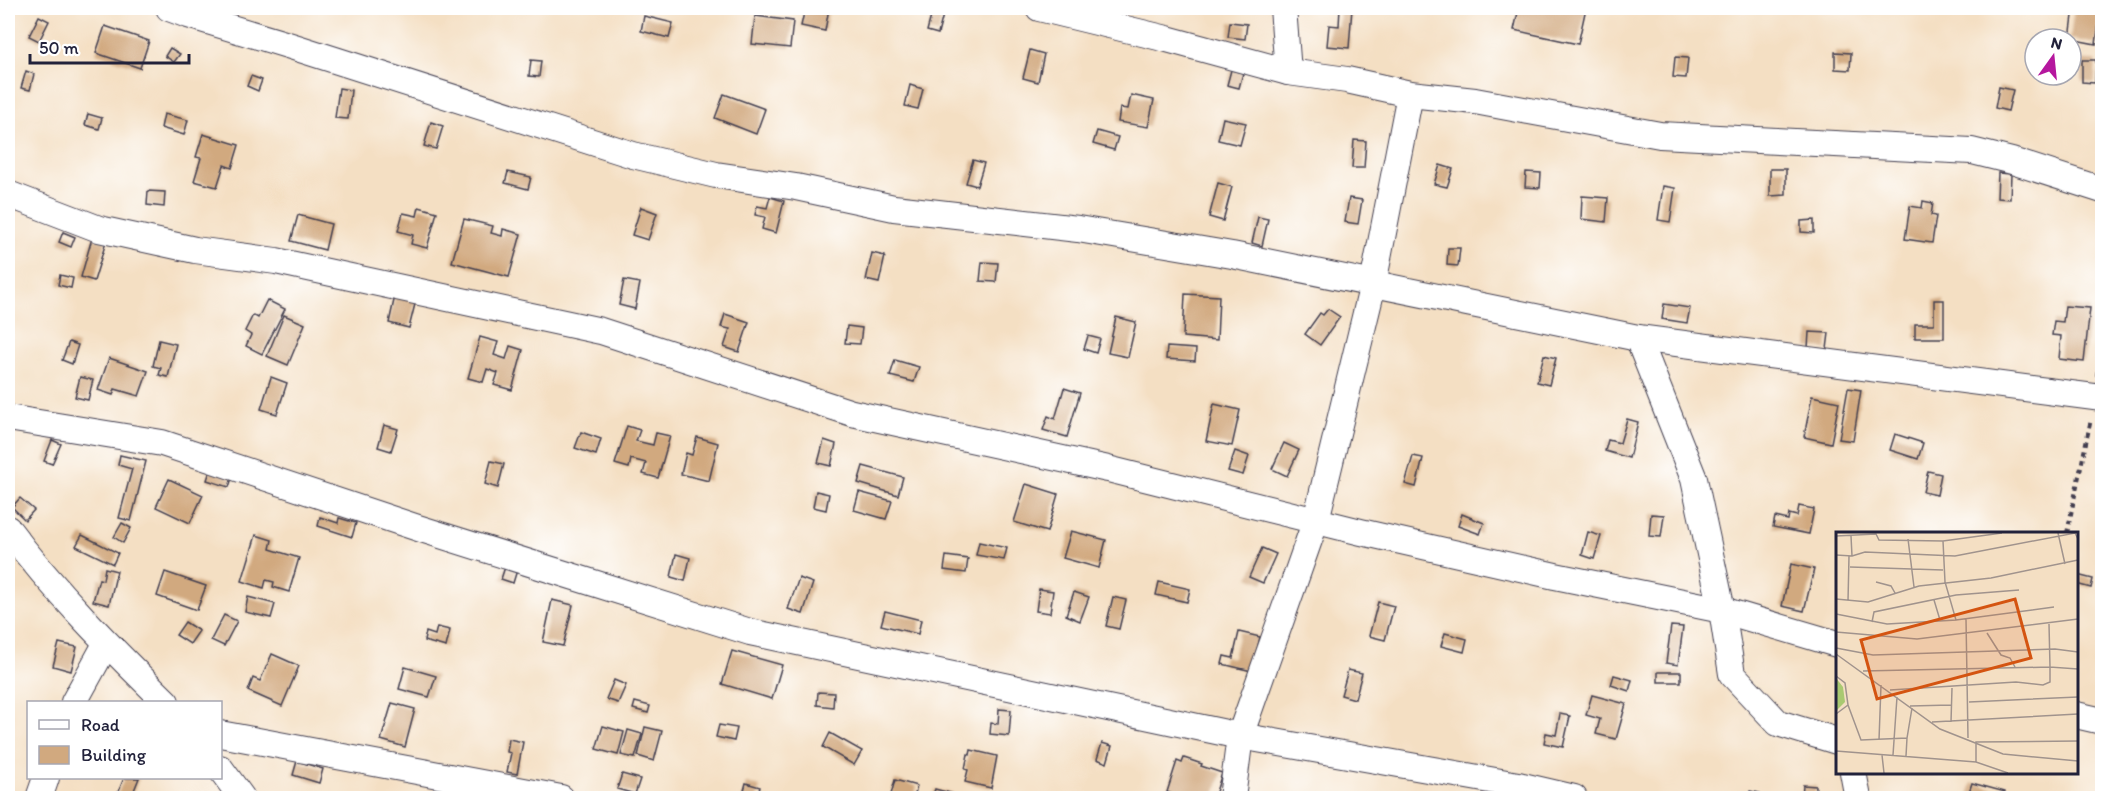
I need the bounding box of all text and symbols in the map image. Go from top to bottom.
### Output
scale bar [30,27,189,65]
north arrow [2023,27,2083,87]
text: N [2049,32,2064,54]
text: 50 m [39,37,79,59]
inset map [1836,532,2077,773]
legend [27,701,222,779]
text: Road [81,714,120,736]
text: Building [81,744,147,766]

